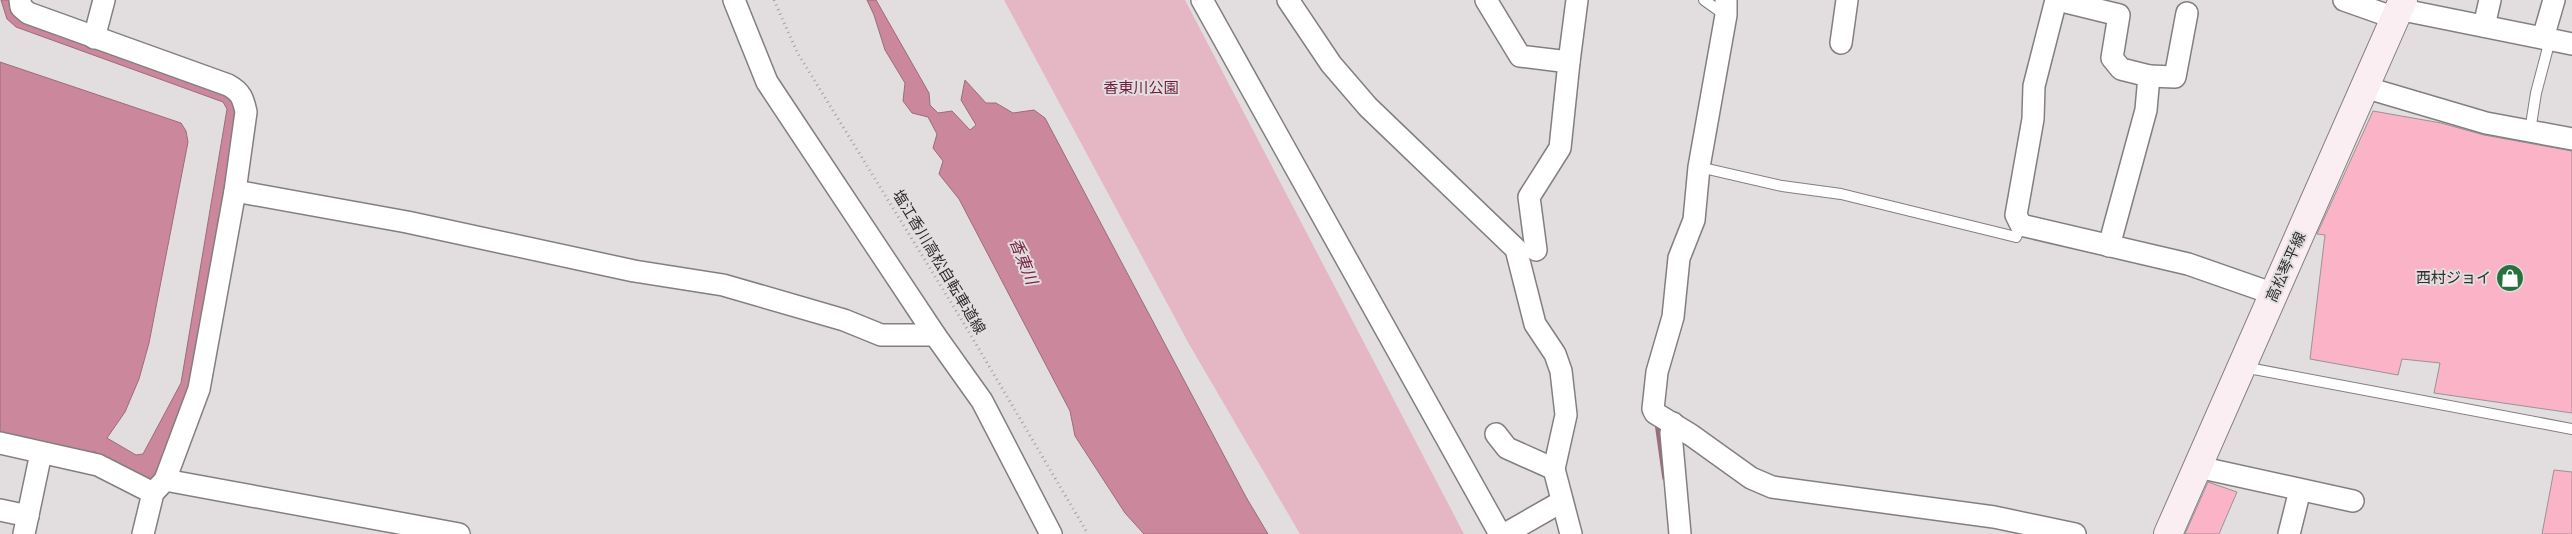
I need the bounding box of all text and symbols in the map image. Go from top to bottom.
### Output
park label: 香東川公園 [1103,78,1179,96]
street label: 塩江香川高松自転車道線 [890,186,990,337]
street label: 高松琴平線 [2262,229,2309,305]
water label: 香東川 [1007,235,1043,288]
shop icon: 西村ジョイ [2495,263,2525,293]
place label: 西村ジョイ [2416,268,2491,286]

